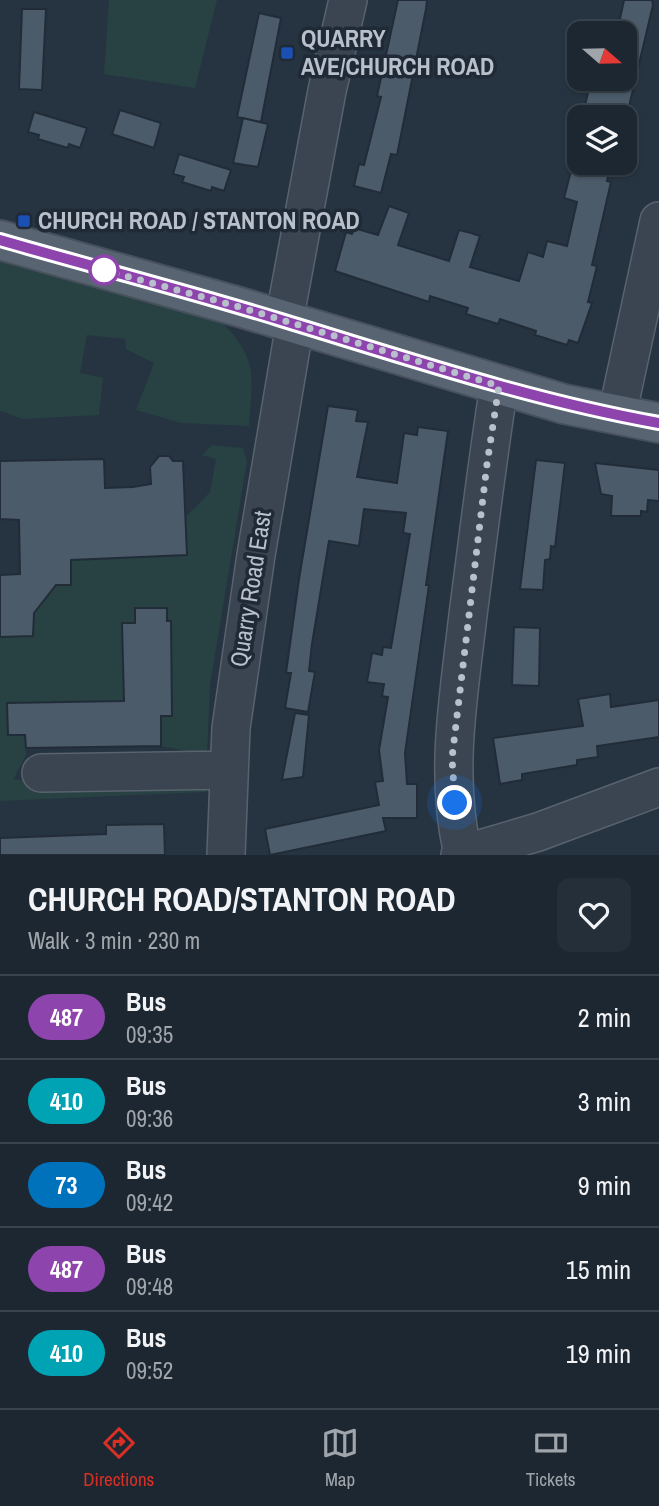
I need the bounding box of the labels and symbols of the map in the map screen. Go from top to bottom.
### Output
north arrow [567,21,637,91]
place label: QUARRY AVE/CHURCH ROAD [301,22,494,82]
marker: QUARRY AVE/CHURCH ROAD [279,45,295,61]
place label: CHURCH ROAD / STANTON ROAD [38,204,360,236]
marker: CHURCH ROAD / STANTON ROAD [16,213,32,229]
unlabelled marker [89,255,119,285]
street label: Quarry Road East [222,508,278,669]
your location [437,785,472,820]

